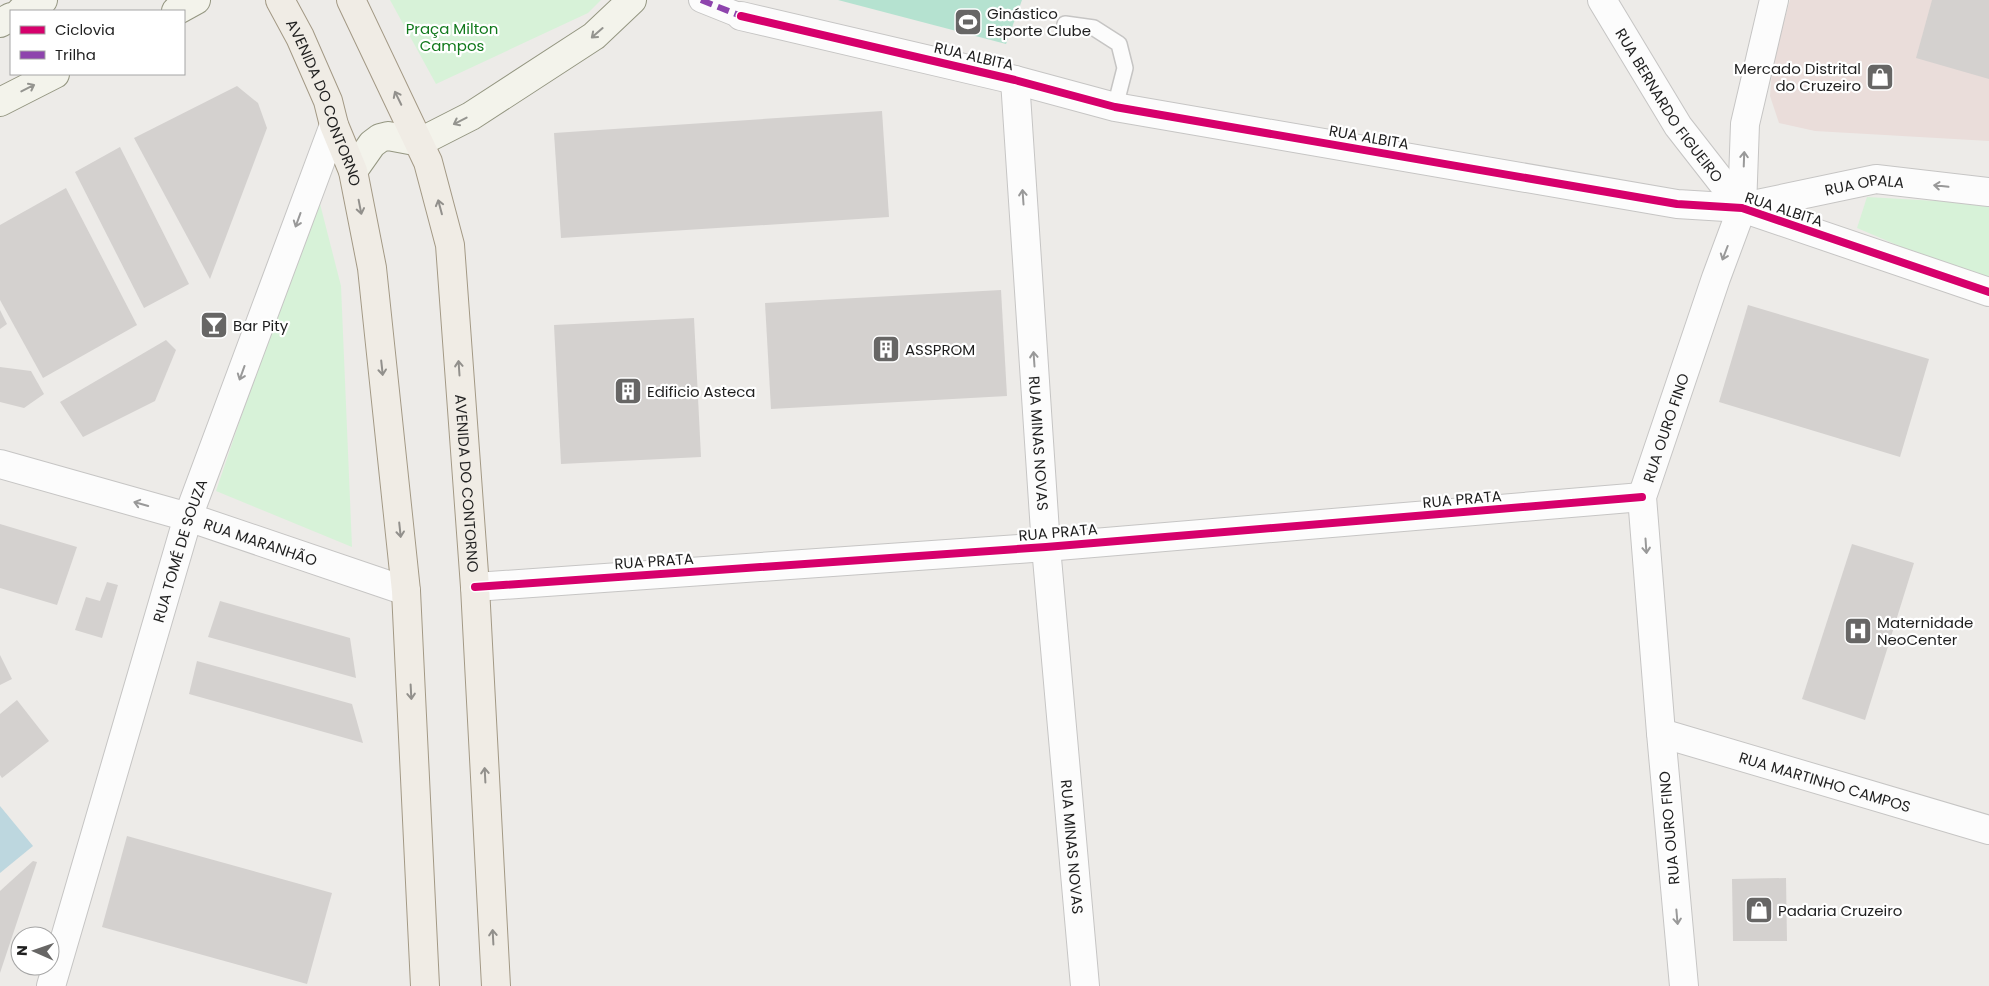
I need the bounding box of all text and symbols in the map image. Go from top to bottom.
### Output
place label: Ginástico Esporte Clube [987,3,1091,41]
sports icon: Ginástico Esporte Clube [953,7,983,37]
legend [10,10,185,75]
street label: AVENIDA DO CONTORNO [282,15,366,188]
park label: Praça Milton Campos [406,18,498,56]
text: Ciclovia [55,19,115,40]
street label: RUA BERNARDO FIGUEIRO [1611,24,1728,187]
one-way arrow [590,28,603,39]
street label: RUA ALBITA [932,37,1016,75]
text: Trilha [55,44,96,65]
place label: Mercado Distrital do Cruzeiro [1734,58,1861,96]
shop icon: Mercado Distrital do Cruzeiro [1865,62,1895,92]
one-way arrow [20,83,35,93]
one-way arrow [393,91,403,106]
one-way arrow [453,117,468,127]
street label: RUA ALBITA [1327,120,1411,154]
one-way arrow [1739,151,1748,167]
street label: RUA OPALA [1823,168,1905,200]
one-way arrow [1933,181,1949,191]
street label: RUA ALBITA [1742,186,1826,232]
one-way arrow [1018,189,1027,205]
one-way arrow [356,199,366,215]
one-way arrow [435,200,444,216]
one-way arrow [293,212,302,228]
one-way arrow [1720,245,1729,260]
bar icon: Bar Pity [199,310,229,340]
place label: Bar Pity [233,315,289,336]
building icon: ASSPROM [871,334,901,364]
place label: ASSPROM [905,339,975,360]
one-way arrow [1029,351,1038,367]
one-way arrow [378,360,387,376]
one-way arrow [454,361,464,377]
one-way arrow [237,364,246,380]
street label: RUA OURO FINO [1637,370,1694,485]
street label: RUA MINAS NOVAS [1024,375,1054,511]
building icon: Edificio Asteca [613,376,643,406]
place label: Edificio Asteca [647,381,756,402]
street label: AVENIDA DO CONTORNO [450,393,484,573]
street label: RUA TOMÉ DE SOUZA [147,476,212,625]
street label: RUA PRATA [1421,485,1503,513]
one-way arrow [133,498,149,508]
street label: RUA MARANHÃO [201,513,320,571]
street label: RUA PRATA [1017,518,1099,546]
one-way arrow [395,521,405,537]
one-way arrow [1642,537,1651,553]
street label: RUA PRATA [614,548,694,574]
place label: Maternidade NeoCenter [1877,612,1973,650]
hospital icon: Maternidade NeoCenter [1843,616,1873,646]
one-way arrow [406,684,415,700]
street label: RUA MARTINHO CAMPOS [1737,746,1913,817]
one-way arrow [480,767,489,783]
street label: RUA OURO FINO [1654,770,1684,886]
street label: RUA MINAS NOVAS [1056,779,1089,915]
shop icon: Padaria Cruzeiro [1744,895,1774,925]
place label: Padaria Cruzeiro [1778,900,1902,921]
one-way arrow [1673,909,1682,925]
north arrow [10,926,60,976]
one-way arrow [489,930,498,946]
text: N [12,945,32,956]

